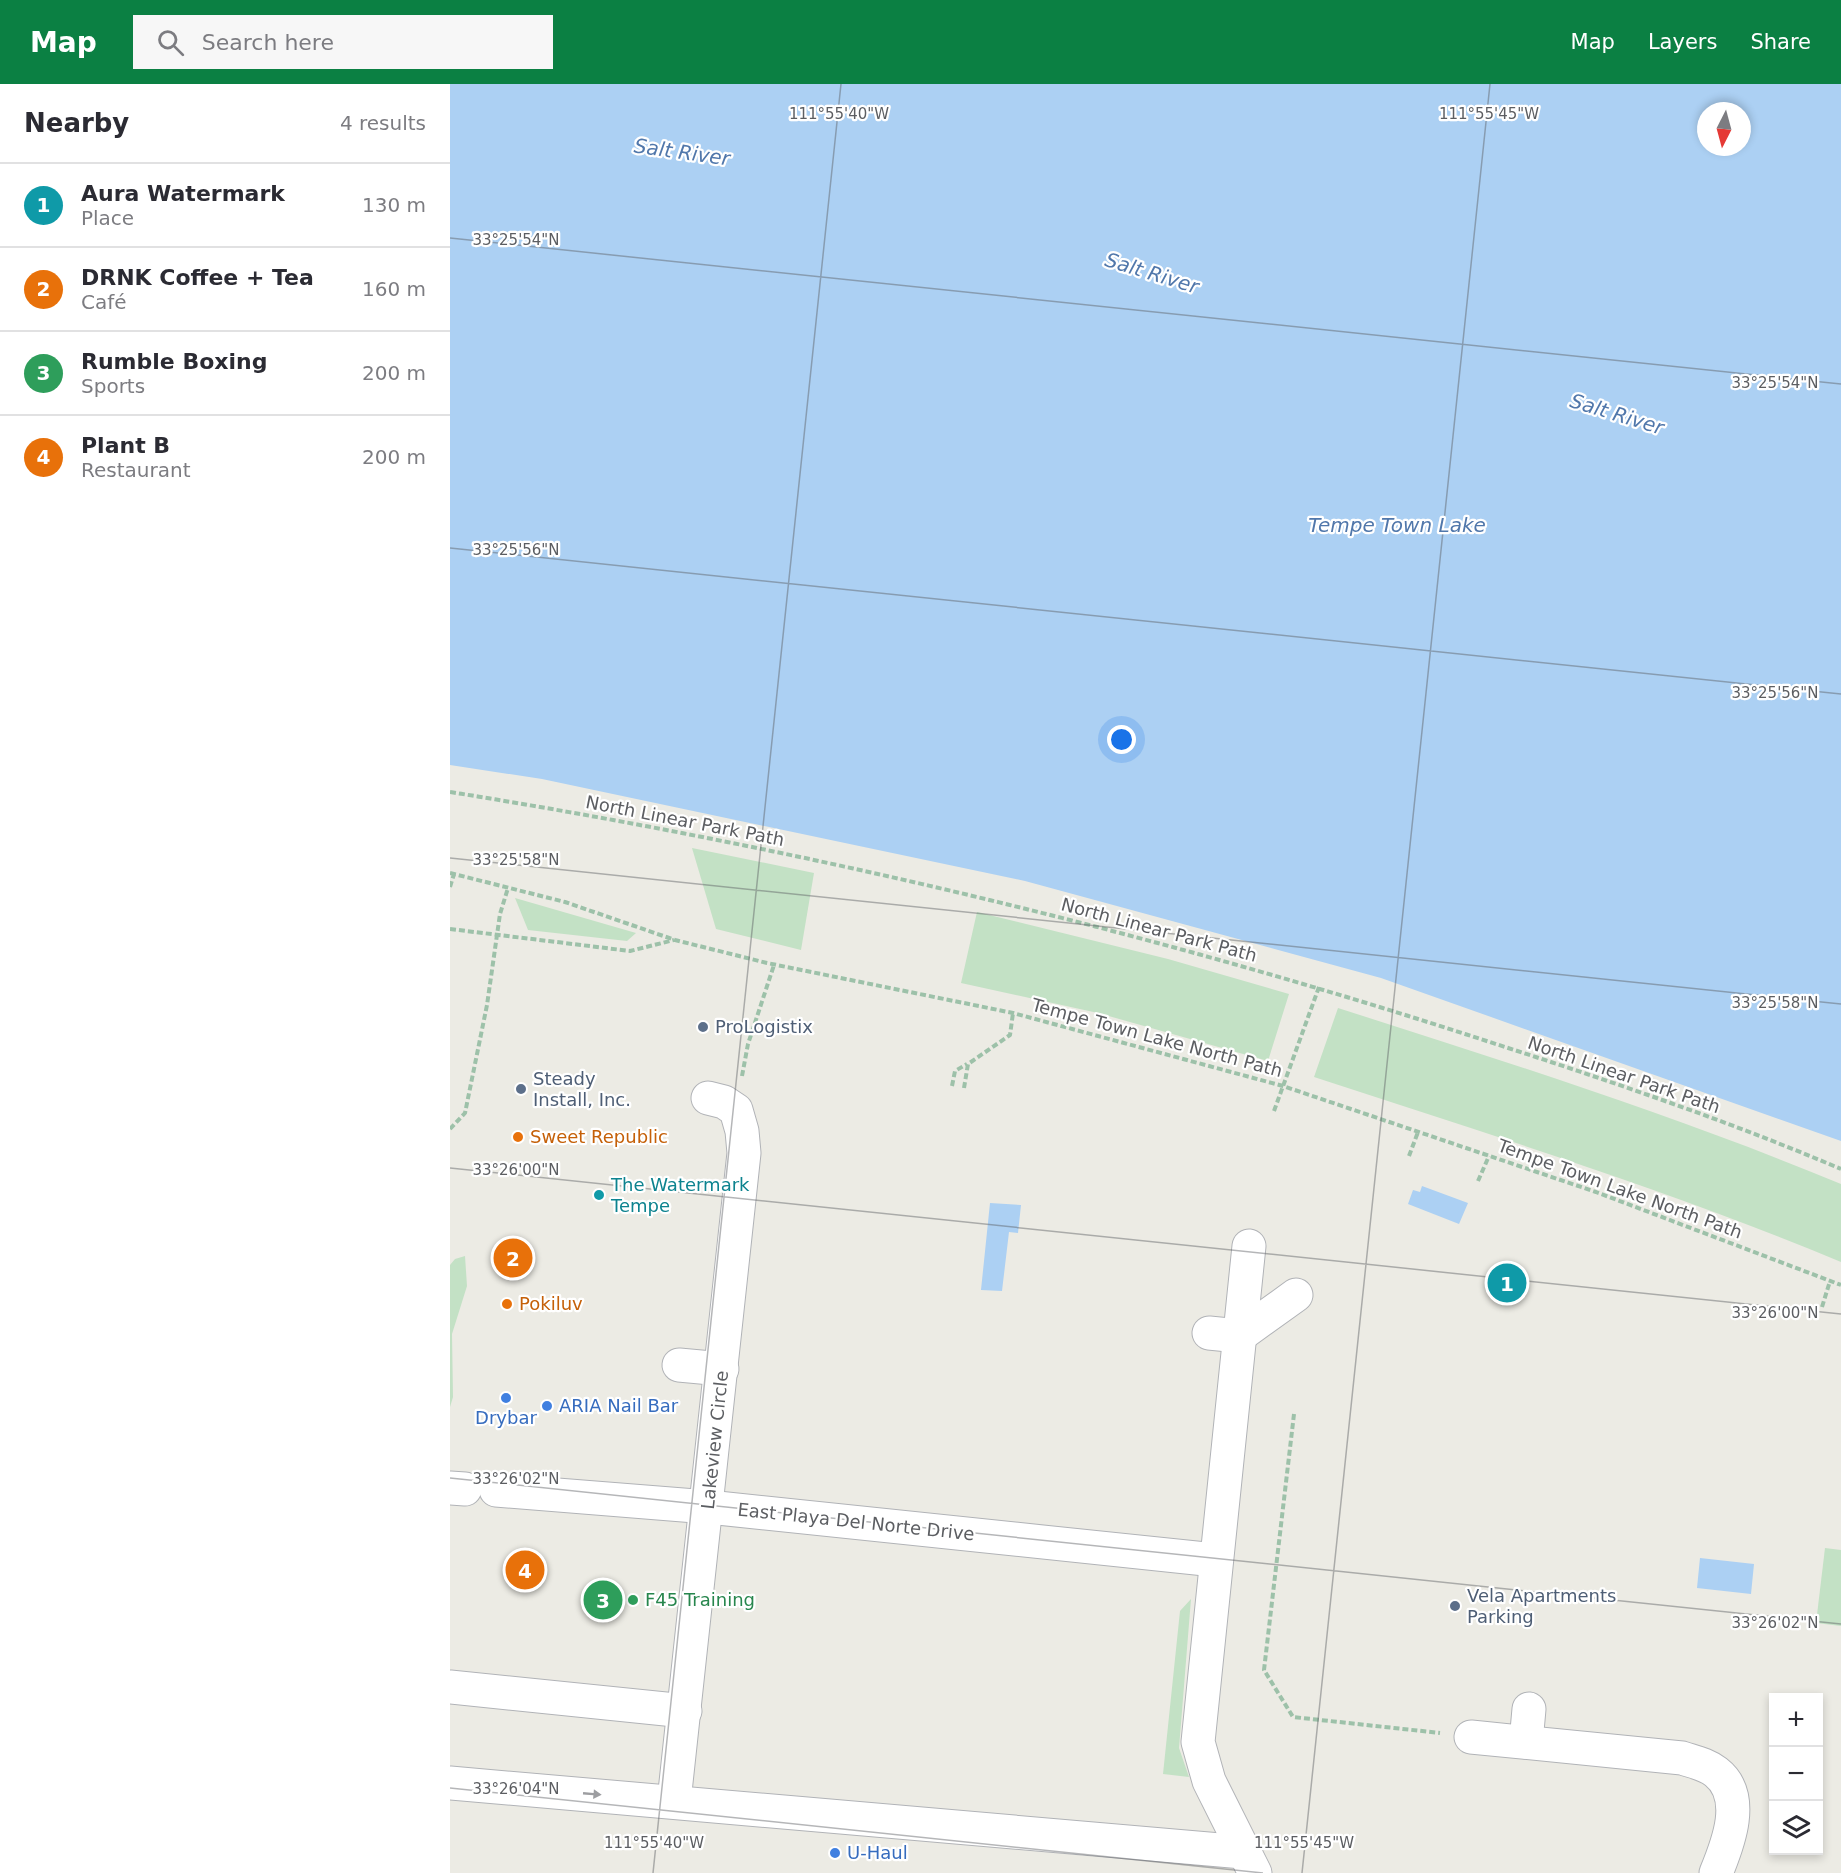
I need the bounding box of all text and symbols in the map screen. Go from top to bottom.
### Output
search box [133,15,553,69]
text: Map [30,26,97,59]
icon: search [154,26,187,59]
text: Search here [202,30,334,55]
text: Map [1571,30,1615,54]
text: Layers [1648,30,1717,54]
text: Share [1750,30,1811,54]
north arrow [1697,102,1751,156]
text: 111°55'40"W [789,105,889,123]
text: 111°55'45"W [1439,105,1539,123]
text: Nearby [24,108,129,138]
text: 4 results [340,111,426,135]
water label: Salt River [633,133,733,171]
text: Aura Watermark [81,181,285,206]
text: 1 [37,193,50,217]
text: 130 m [362,193,426,217]
text: Place [81,206,134,230]
text: 33°25'54"N [472,231,560,249]
water label: Salt River [1102,247,1203,299]
text: DRNK Coffee + Tea [81,265,314,290]
text: 2 [37,277,50,301]
text: 160 m [362,277,426,301]
text: Café [81,290,127,314]
text: Rumble Boxing [81,349,267,374]
text: 3 [37,361,50,385]
text: 200 m [362,361,426,385]
text: Sports [81,374,145,398]
text: 33°25'54"N [1731,374,1819,392]
water label: Salt River [1567,388,1668,440]
text: Plant B [81,433,170,458]
text: 4 [37,445,50,469]
text: 200 m [362,445,426,469]
text: Restaurant [81,458,191,482]
water label: Tempe Town Lake [1308,513,1486,537]
text: 33°25'56"N [472,541,560,559]
text: 33°25'56"N [1731,684,1819,702]
your location [1107,725,1136,754]
street label: North Linear Park Path [584,791,786,850]
text: 33°25'58"N [472,851,560,869]
street label: North Linear Park Path [1059,893,1259,966]
street label: Tempe Town Lake North Path [1028,994,1285,1081]
text: 33°25'58"N [1731,994,1819,1012]
place label: ProLogistix [715,1016,813,1037]
marker: ProLogistix [696,1020,710,1034]
street label: North Linear Park Path [1525,1032,1723,1117]
place label: Steady Install, Inc. [533,1068,631,1110]
marker: Steady Install, Inc. [514,1082,528,1096]
place label: Sweet Republic [530,1126,668,1147]
marker: Sweet Republic [511,1130,525,1144]
street label: Tempe Town Lake North Path [1494,1134,1745,1243]
text: 33°26'00"N [472,1161,560,1179]
place label: The Watermark Tempe [610,1174,750,1216]
marker: The Watermark Tempe [592,1188,606,1202]
pin: 2 [494,1236,532,1280]
pin: 1 [1488,1260,1526,1306]
place label: Pokiluv [519,1293,583,1314]
marker: Pokiluv [500,1297,514,1311]
text: 33°26'00"N [1731,1304,1819,1322]
street label: Lakeview Circle [697,1369,732,1510]
marker: Drybar [499,1391,513,1405]
place label: ARIA Nail Bar [559,1395,679,1416]
marker: ARIA Nail Bar [540,1399,554,1413]
place label: Drybar [475,1407,537,1428]
text: 33°26'02"N [472,1470,560,1488]
street label: East Playa Del Norte Drive [736,1499,976,1544]
pin: 4 [506,1548,544,1592]
pin: 3 [584,1578,622,1622]
place label: Vela Apartments Parking [1467,1585,1616,1627]
place label: F45 Training [645,1589,755,1610]
marker: F45 Training [626,1593,640,1607]
marker: Vela Apartments Parking [1448,1599,1462,1613]
text: 33°26'02"N [1731,1614,1819,1632]
map controls [1769,1693,1823,1855]
button: + [1769,1693,1823,1747]
button: − [1769,1747,1823,1801]
text: 33°26'04"N [472,1780,560,1798]
one-way arrow [583,1790,602,1799]
button: layers [1769,1801,1823,1855]
text: 111°55'40"W [604,1834,704,1852]
text: 111°55'45"W [1254,1834,1354,1852]
place label: U-Haul [847,1842,908,1863]
marker: U-Haul [828,1846,842,1860]

